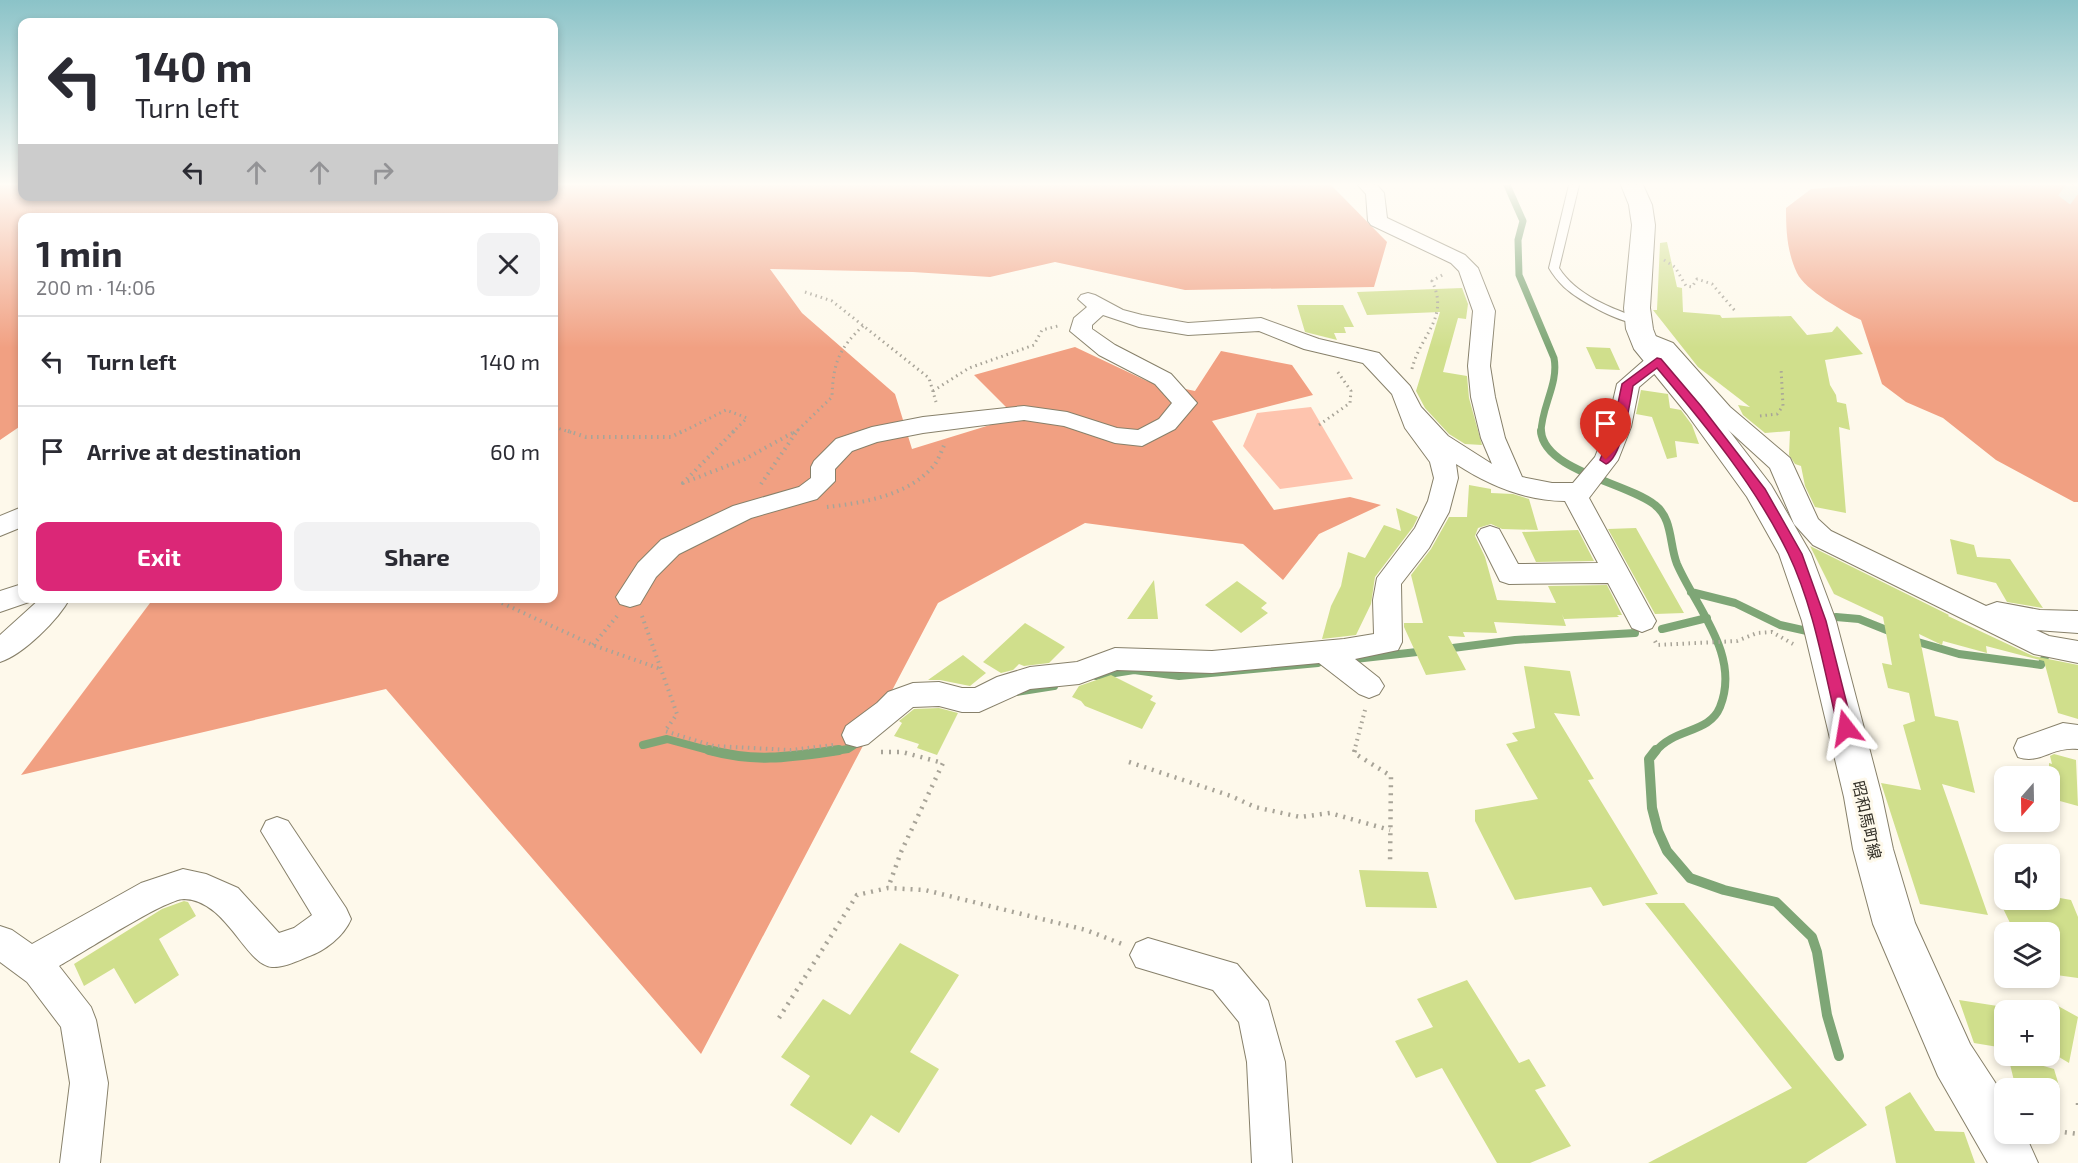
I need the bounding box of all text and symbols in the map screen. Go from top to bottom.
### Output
text: 140 m [135,40,252,90]
icon: left [36,42,114,120]
text: Turn left [135,91,239,123]
icon: left [177,156,210,189]
icon: ahead [240,156,273,189]
icon: ahead [303,156,336,189]
icon: right [366,156,399,189]
text: 1 min [36,231,123,274]
button: close [477,233,540,296]
text: 200 m · 14:06 [36,275,155,299]
icon: left [36,345,69,378]
text: Turn left [87,348,176,374]
text: 140 m [480,348,540,374]
pin [1580,398,1631,460]
icon: arrive [1589,407,1622,440]
icon: arrive [36,435,69,468]
text: Arrive at destination [87,438,301,464]
text: 60 m [490,438,540,464]
button: Exit [36,522,282,591]
button: Share [294,522,540,591]
position arrow [1814,696,1878,760]
north arrow [1994,766,2060,832]
map controls [1994,766,2060,1144]
street label: 昭和馬町線 [1849,779,1886,861]
button: sound [1994,844,2060,910]
button: layers [1994,922,2060,988]
button: + [1994,1000,2060,1066]
button: − [1994,1078,2060,1144]

